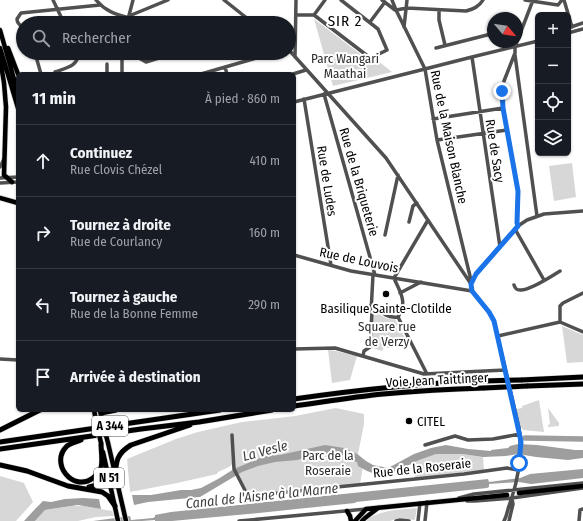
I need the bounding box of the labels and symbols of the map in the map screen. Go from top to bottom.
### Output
district label: SIR 2 [328,12,362,30]
north arrow [487,12,523,48]
park label: Parc Wangari Maathai [311,51,379,81]
street label: Rue de la Maison Blanche [427,69,471,205]
route end [493,82,511,100]
street label: Rue de Sacy [483,118,507,184]
street label: Rue de la Briqueterie [336,126,382,238]
street label: Rue de Ludes [314,145,340,218]
street label: Rue de Louvois [318,244,400,276]
marker: Basilique Sainte-Clotilde [381,289,391,299]
place label: Basilique Sainte-Clotilde [320,301,452,316]
park label: Square rue de Verzy [358,319,416,349]
street label: Voie Jean Taittinger [385,370,489,390]
place label: CITEL [417,414,445,429]
road number: A 344 [92,416,128,436]
marker: CITEL [404,416,414,426]
water label: La Vesle [241,437,290,465]
park label: Parc de la Roseraie [302,448,354,478]
route start [510,454,528,472]
street label: Rue de la Roseraie [372,455,472,481]
road number: N 51 [94,468,124,488]
water label: Canal de l'Aisne à la Marne [185,480,339,512]

